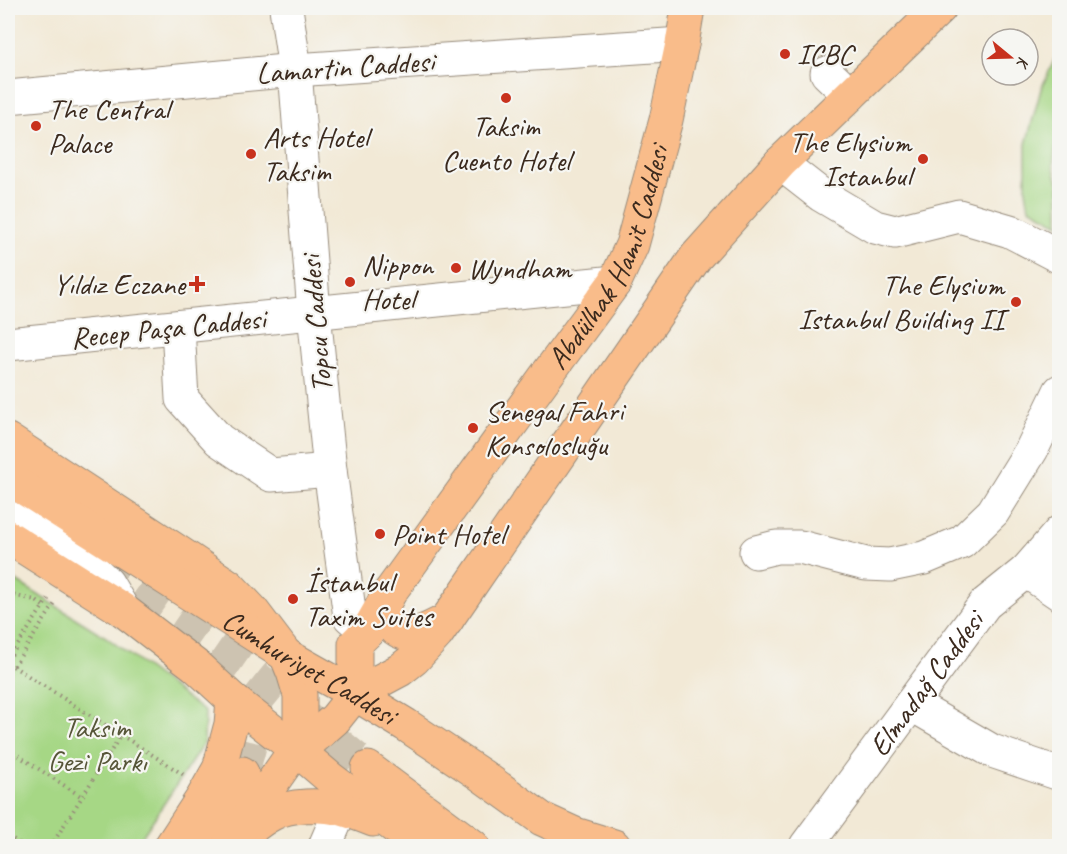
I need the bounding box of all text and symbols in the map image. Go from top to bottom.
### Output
north arrow [980,27,1040,87]
place label: ICBC [797,35,857,73]
street label: Lamartin Caddesi [255,42,439,92]
marker: ICBC [778,47,792,61]
text: K [1011,54,1034,72]
place label: The Central Palace [48,90,174,162]
marker: Taksim Cuento Hotel [499,91,513,105]
place label: Taksim Cuento Hotel [442,107,575,179]
place label: Arts Hotel Taksim [263,118,373,190]
marker: The Central Palace [29,119,43,133]
place label: The Elysium Istanbul [789,123,916,195]
street label: Abdülhak Hamit Caddesi [538,138,678,377]
marker: Arts Hotel Taksim [244,147,258,161]
marker: The Elysium Istanbul [916,152,930,166]
place label: Nippon Hotel [362,246,434,318]
place label: Wyndham [468,249,573,287]
street label: Topcu Caddesi [291,250,341,394]
marker: Wyndham [449,261,463,275]
place label: Yıldız Eczane [53,265,187,303]
place label: The Elysium Istanbul Building II [798,266,1010,338]
marker: Nippon Hotel [343,275,357,289]
marker: Yıldız Eczane [190,277,204,291]
marker: The Elysium Istanbul Building II [1009,295,1023,309]
street label: Recep Paşa Caddesi [69,299,271,357]
place label: Senegal Fahri Konsolosluğu [485,392,627,464]
marker: Senegal Fahri Konsolosluğu [466,421,480,435]
place label: Point Hotel [392,515,509,553]
marker: Point Hotel [373,527,387,541]
place label: İstanbul Taxim Suites [305,563,435,635]
marker: İstanbul Taxim Suites [286,592,300,606]
street label: Cumhuriyet Caddesi [215,601,406,735]
street label: Elmadağ Caddesi [860,601,994,764]
park label: Taksim Gezi Parkı [48,708,148,780]

